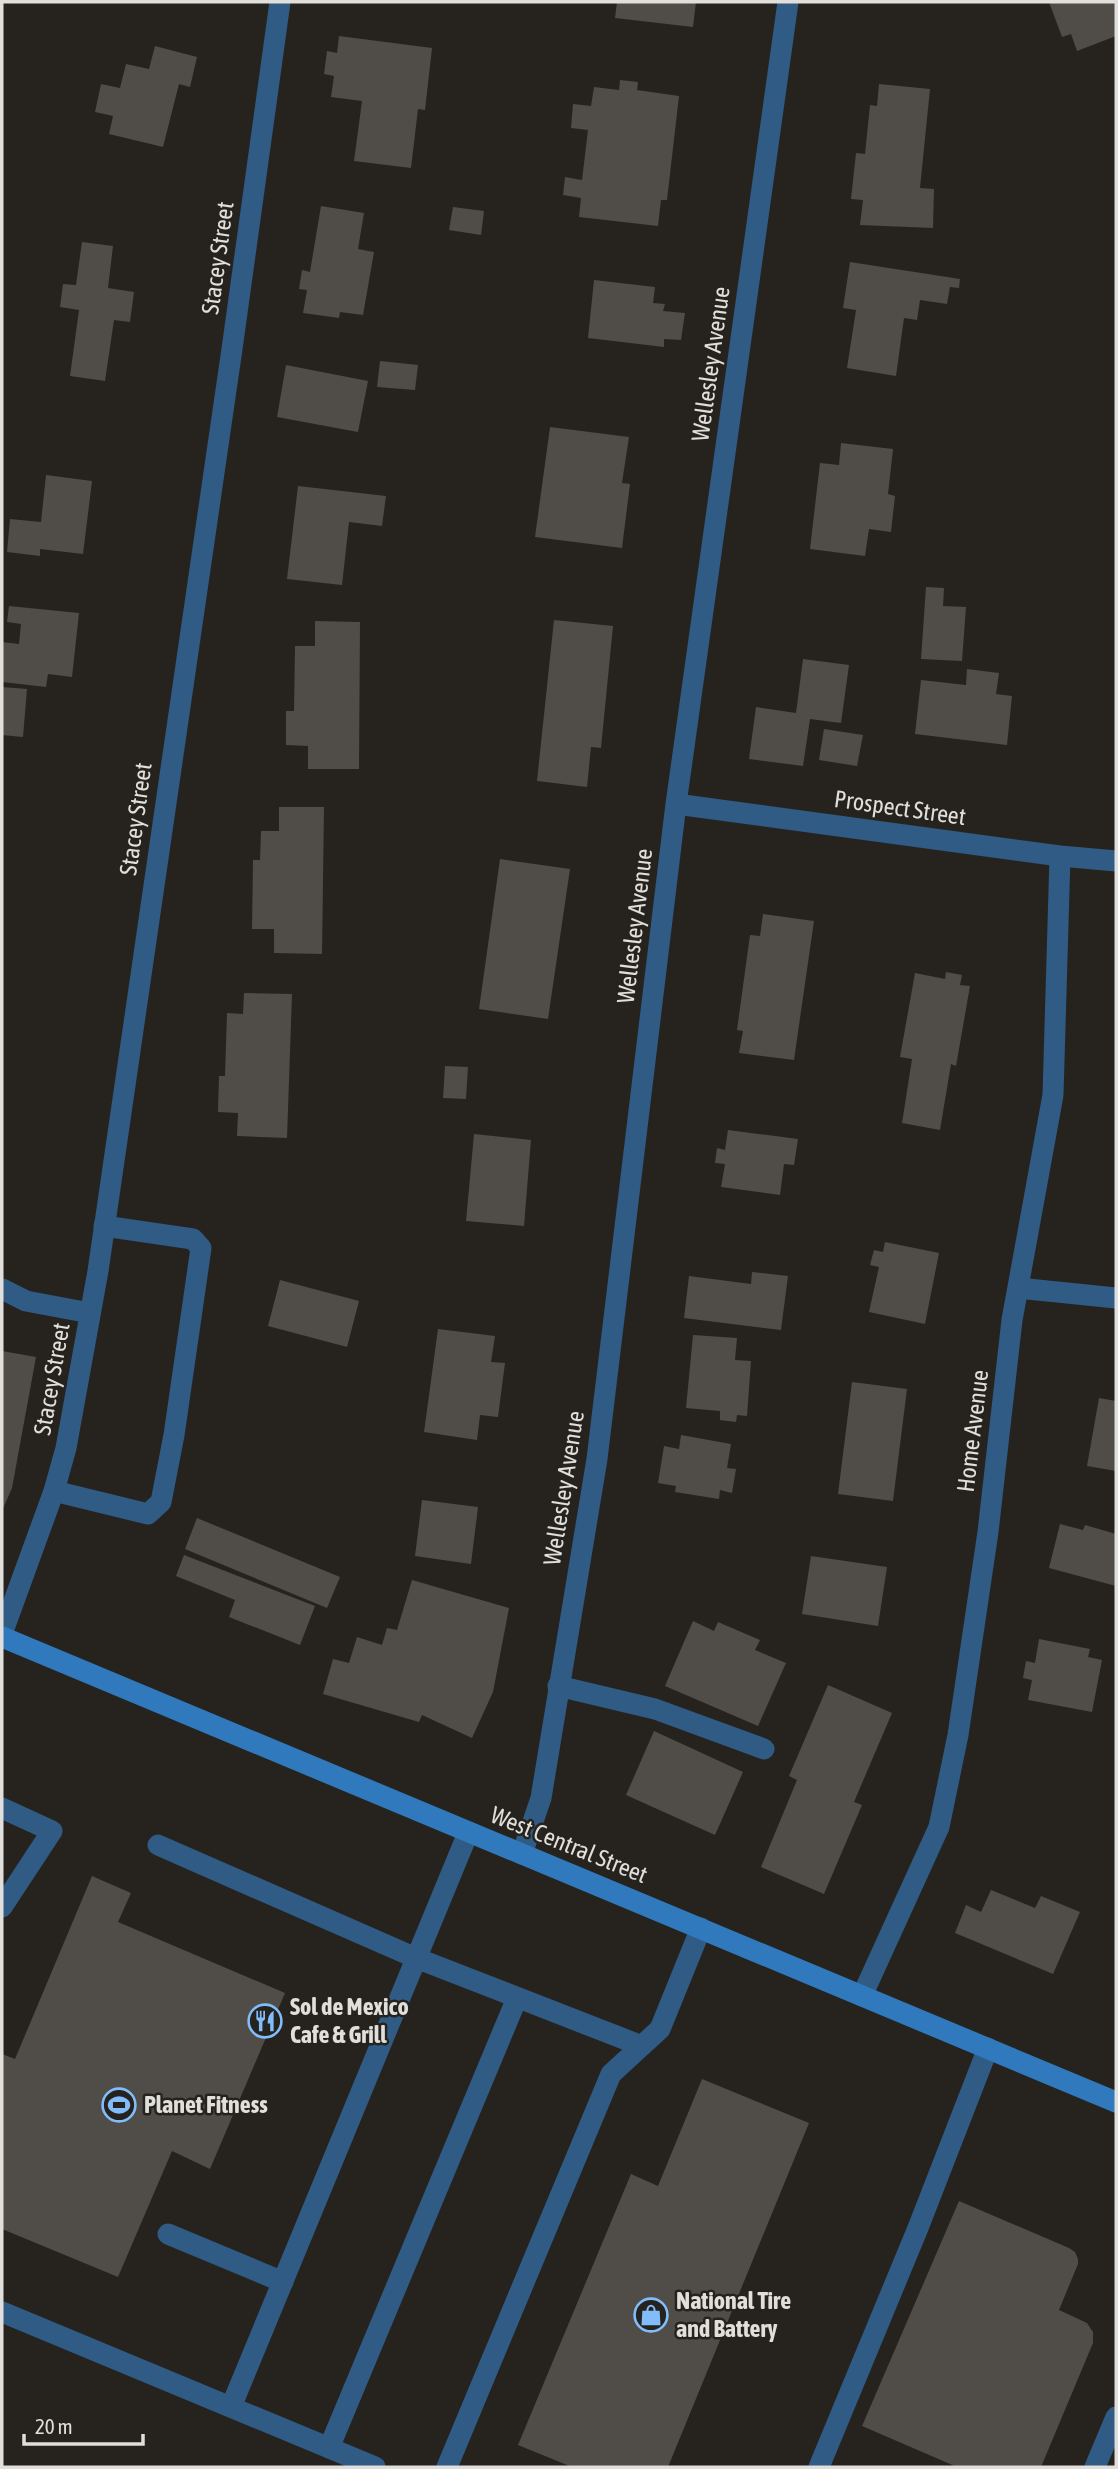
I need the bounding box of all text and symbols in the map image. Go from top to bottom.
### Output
street label: Stacey Street [196,200,239,316]
street label: Wellesley Avenue [686,285,735,443]
street label: Stacey Street [114,761,157,877]
street label: Prospect Street [833,785,968,830]
street label: Wellesley Avenue [612,847,657,1005]
street label: Stacey Street [28,1321,75,1437]
street label: Home Avenue [952,1368,993,1494]
street label: Wellesley Avenue [538,1409,589,1567]
street label: West Central Street [487,1801,652,1888]
place label: Sol de Mexico Cafe & Grill [290,1993,409,2048]
restaurant icon: Sol de Mexico Cafe & Grill [246,2002,284,2040]
sports icon: Planet Fitness [100,2086,138,2124]
place label: Planet Fitness [144,2091,268,2118]
place label: National Tire and Battery [676,2287,791,2342]
shop icon: National Tire and Battery [632,2296,670,2334]
scale bar [24,2402,144,2446]
text: 20 m [35,2414,73,2438]

